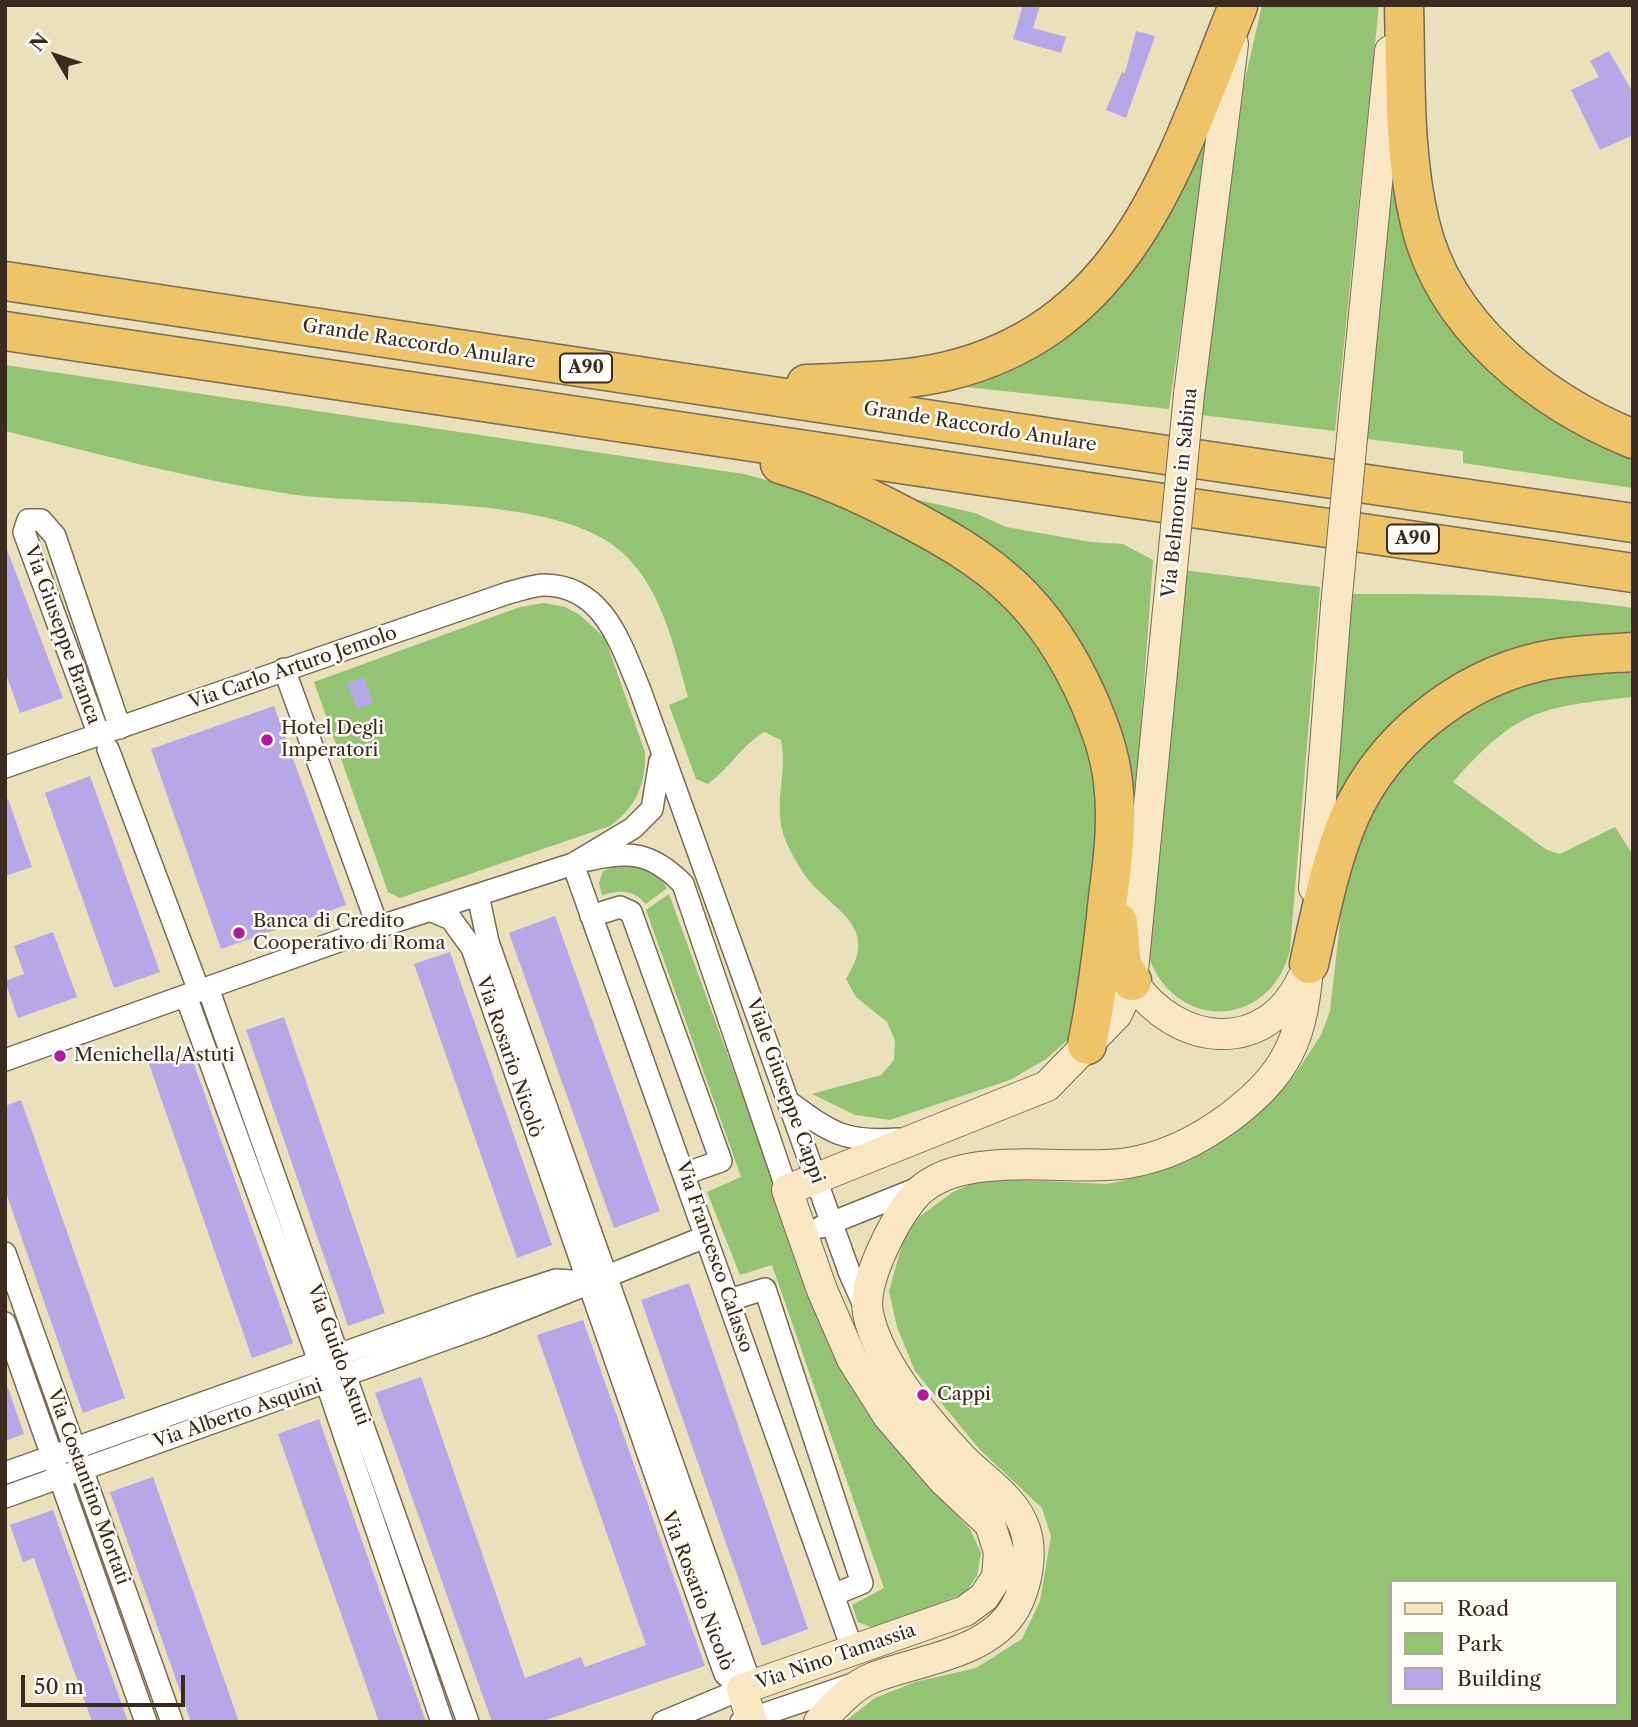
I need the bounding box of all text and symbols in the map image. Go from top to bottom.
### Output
north arrow [21,21,91,91]
text: N [25,29,53,56]
street label: Grande Raccordo Anulare [301,314,537,374]
road number: A90 [560,354,612,382]
street label: Via Belmonte in Sabina [1158,387,1202,599]
street label: Grande Raccordo Anulare [862,397,1098,457]
road number: A90 [1387,524,1439,554]
street label: Via Giuseppe Branca [19,543,105,727]
street label: Via Carlo Arturo Jemolo [186,622,400,714]
place label: Hotel Degli Imperatori [281,718,384,762]
marker: Hotel Degli Imperatori [259,732,275,748]
place label: Banca di Credito Cooperativo di Roma [253,911,446,955]
marker: Banca di Credito Cooperativo di Roma [231,925,247,941]
street label: Via Rosario Nicolò [471,973,547,1141]
street label: Viale Giuseppe Cappi [741,995,829,1187]
place label: Menichella/Astuti [74,1045,235,1067]
marker: Menichella/Astuti [52,1048,68,1064]
street label: Via Francesco Calasso [671,1158,757,1356]
street label: Via Guido Astuti [302,1281,374,1429]
street label: Via Alberto Asquini [151,1374,325,1454]
place label: Cappi [937,1384,991,1406]
street label: Via Costantino Mortati [42,1386,134,1588]
marker: Cappi [915,1387,931,1403]
street label: Via Rosario Nicolò [656,1508,738,1674]
legend [1390,1580,1617,1706]
text: Road [1457,1596,1509,1621]
street label: Via Nino Tamassia [753,1619,919,1695]
text: Park [1457,1631,1503,1656]
scale bar [24,1660,189,1704]
text: Building [1457,1666,1541,1691]
text: 50 m [34,1674,84,1699]

